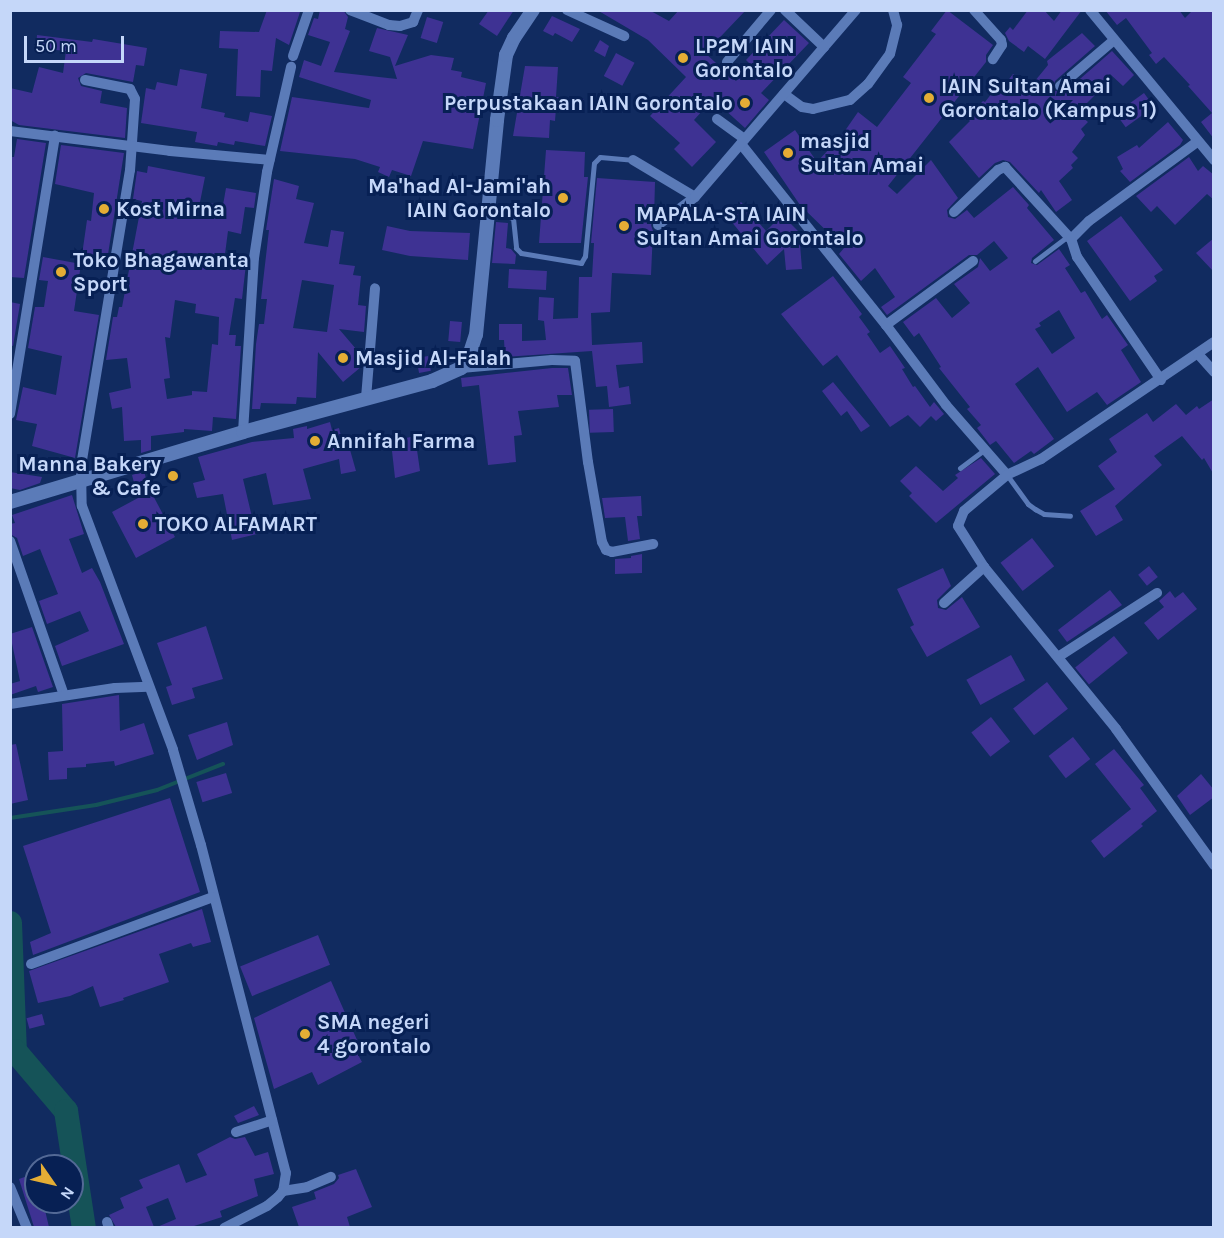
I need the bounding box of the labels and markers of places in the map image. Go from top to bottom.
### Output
place label: LP2M IAIN Gorontalo [695,33,795,83]
marker: LP2M IAIN Gorontalo [676,51,690,65]
place label: IAIN Sultan Amai Gorontalo (Kampus 1) [941,73,1157,123]
place label: Perpustakaan IAIN Gorontalo [444,90,733,116]
marker: IAIN Sultan Amai Gorontalo (Kampus 1) [922,91,936,105]
marker: Perpustakaan IAIN Gorontalo [738,96,752,110]
place label: masjid Sultan Amai [800,128,924,178]
marker: masjid Sultan Amai [781,146,795,160]
place label: Ma'had Al-Jami'ah IAIN Gorontalo [368,173,551,223]
marker: Ma'had Al-Jami'ah IAIN Gorontalo [556,191,570,205]
place label: Kost Mirna [116,196,225,222]
place label: MAPALA-STA IAIN Sultan Amai Gorontalo [636,201,864,251]
marker: Kost Mirna [97,202,111,216]
marker: MAPALA-STA IAIN Sultan Amai Gorontalo [617,219,631,233]
place label: Toko Bhagawanta Sport [73,247,249,297]
marker: Toko Bhagawanta Sport [54,265,68,279]
place label: Masjid Al-Falah [355,345,511,371]
marker: Masjid Al-Falah [336,351,350,365]
place label: Annifah Farma [327,428,475,454]
marker: Annifah Farma [308,434,322,448]
place label: Manna Bakery & Cafe [18,451,161,501]
marker: Manna Bakery & Cafe [166,469,180,483]
place label: TOKO ALFAMART [155,511,317,537]
marker: TOKO ALFAMART [136,517,150,531]
place label: SMA negeri 4 gorontalo [317,1009,431,1059]
marker: SMA negeri 4 gorontalo [298,1027,312,1041]

